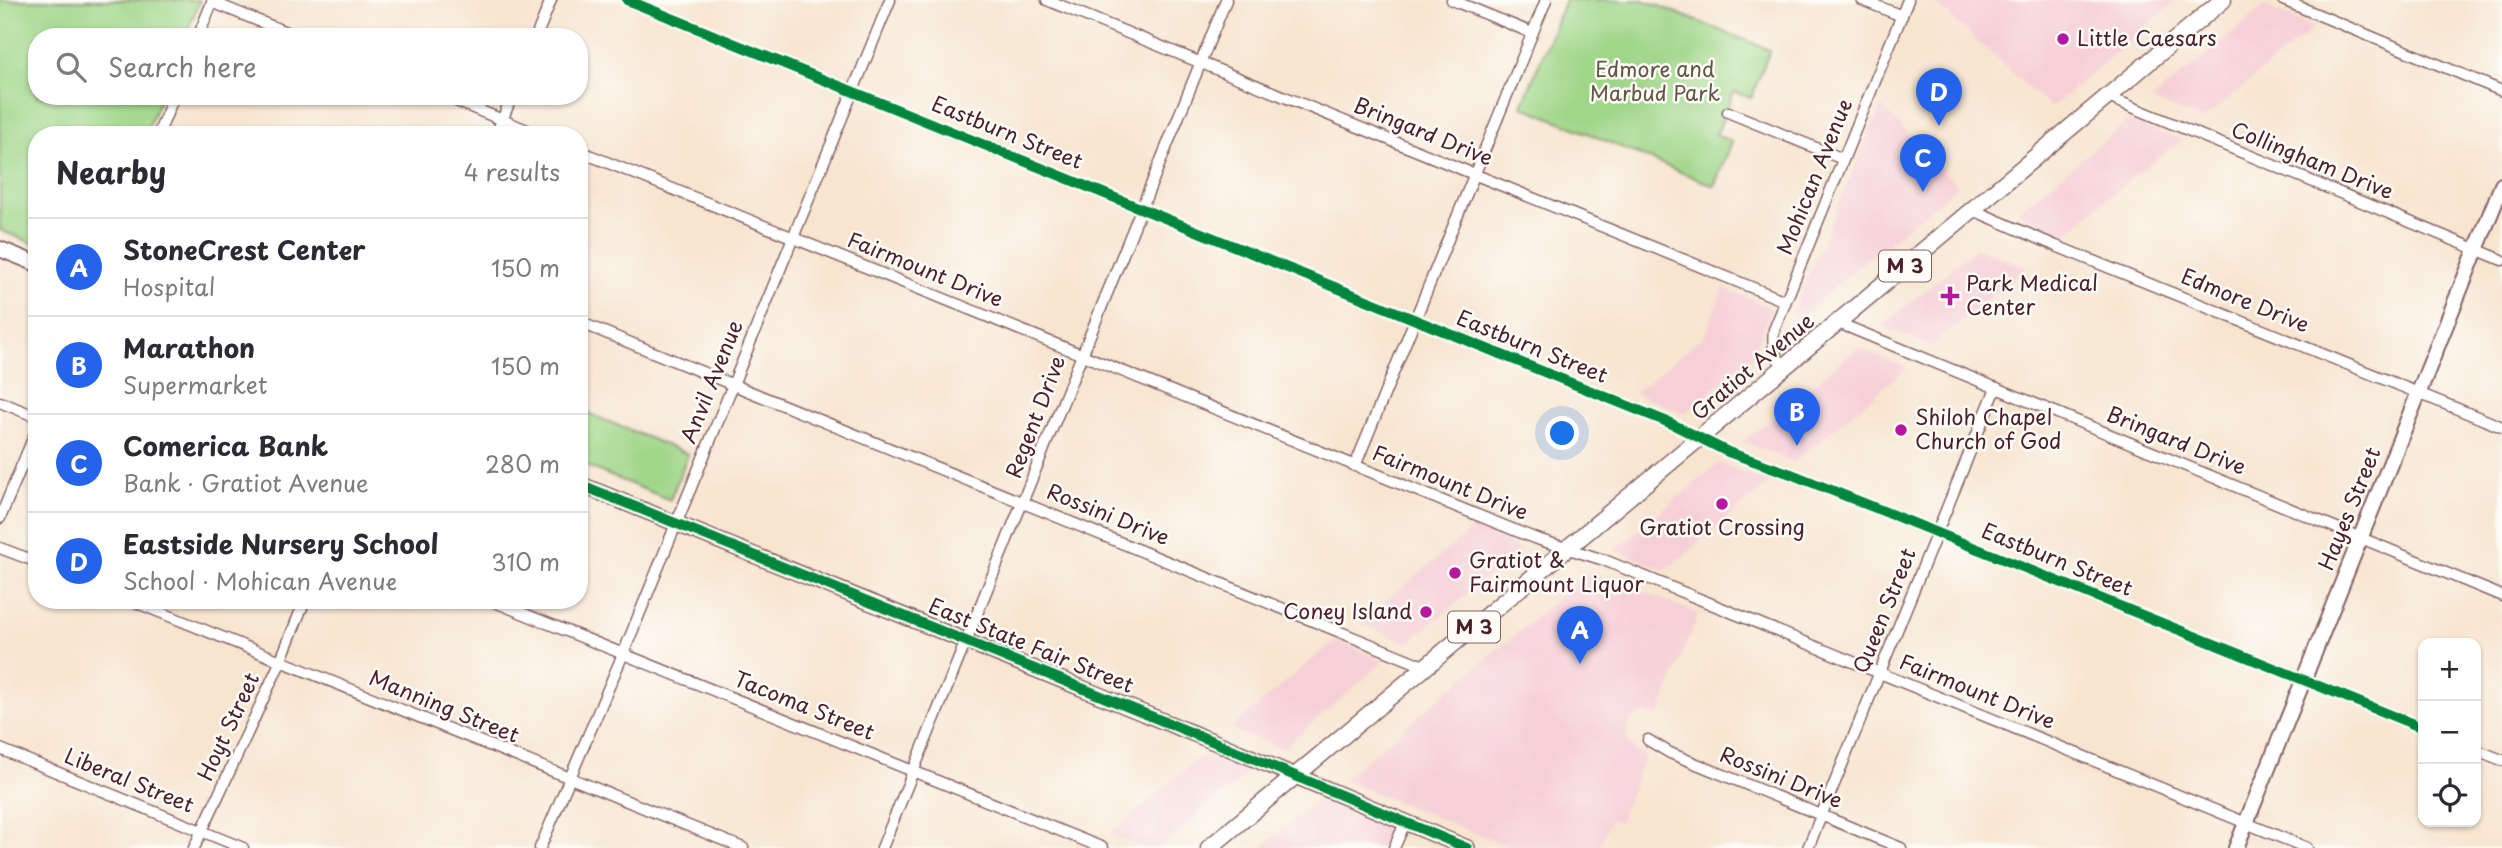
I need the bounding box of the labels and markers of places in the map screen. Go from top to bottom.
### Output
place label: Little Caesars [2077,21,2216,53]
marker: Little Caesars [2055,31,2071,47]
pin: D [1916,68,1962,126]
pin: C [1900,134,1946,192]
place label: Park Medical Center [1966,266,2098,322]
marker: Park Medical Center [1940,286,1960,306]
pin: B [1774,388,1820,446]
place label: Shiloh Chapel Church of God [1915,400,2061,456]
marker: Shiloh Chapel Church of God [1893,422,1909,438]
marker: Gratiot Crossing [1714,496,1730,512]
place label: Gratiot Crossing [1639,510,1805,542]
place label: Gratiot & Fairmount Liquor [1469,543,1644,599]
marker: Gratiot & Fairmount Liquor [1447,565,1463,581]
place label: Coney Island [1283,594,1412,626]
marker: Coney Island [1418,604,1434,620]
pin: A [1557,606,1603,664]

